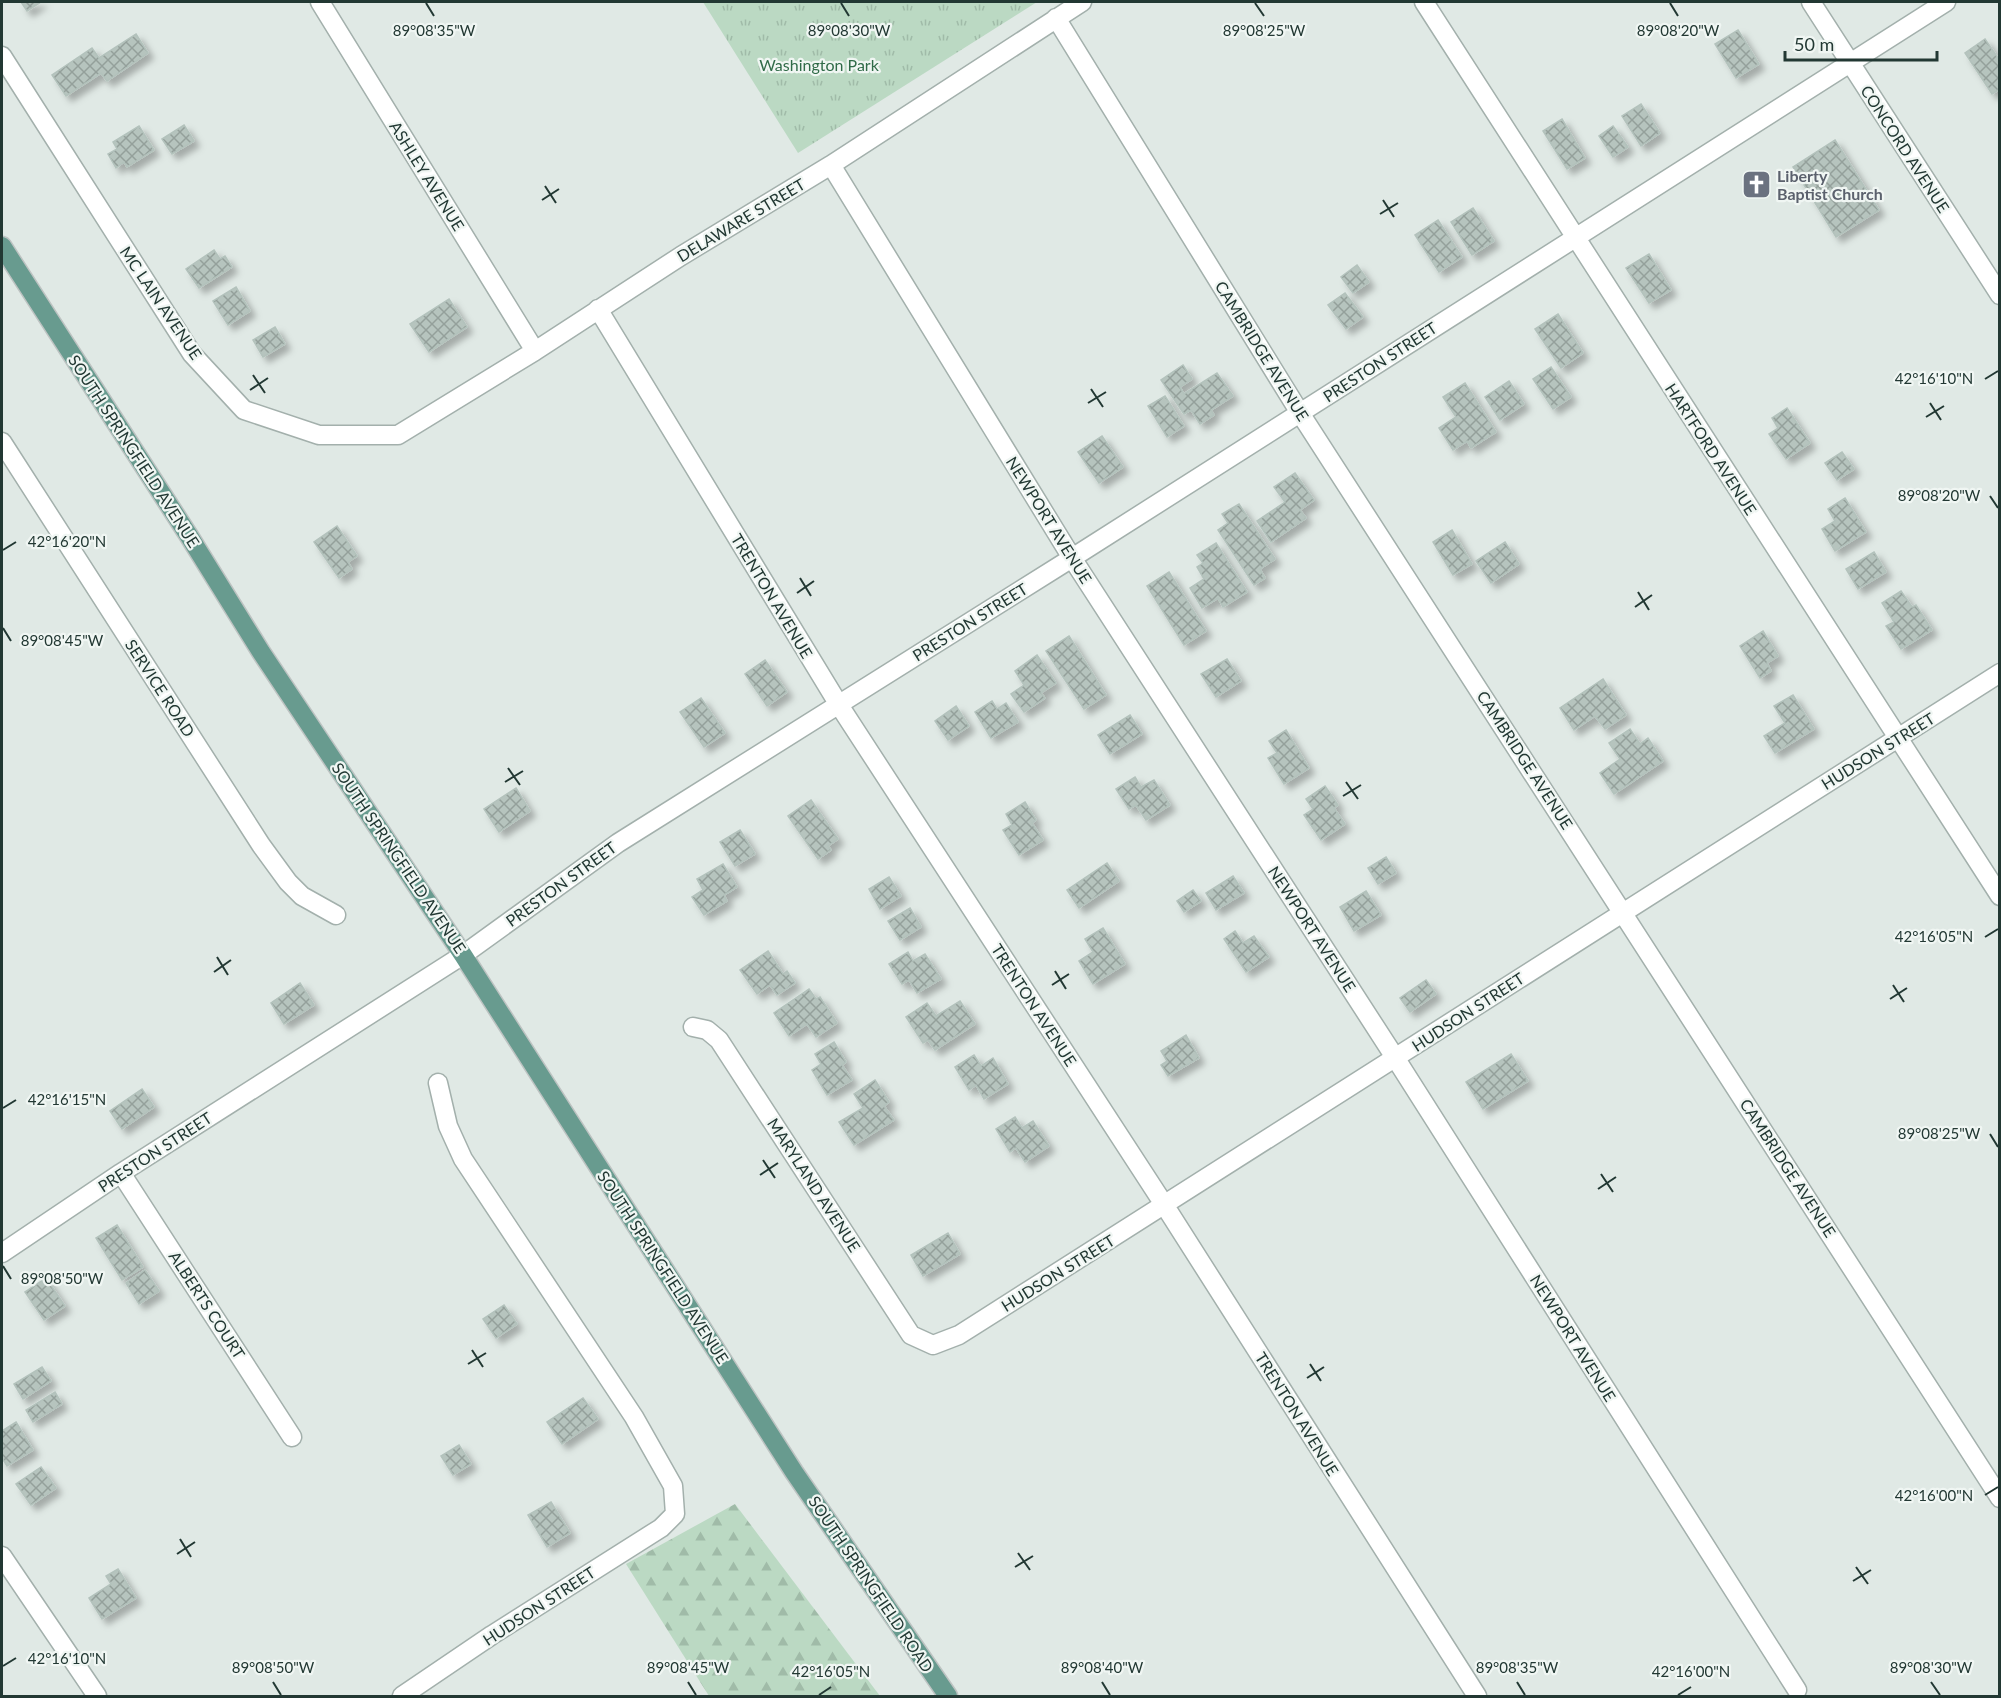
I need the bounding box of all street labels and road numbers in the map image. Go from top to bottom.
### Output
street label: CONCORD AVENUE [1857,82,1954,216]
street label: ASHLEY AVENUE [386,118,469,234]
street label: DELAWARE STREET [673,174,809,265]
street label: MC LAIN AVENUE [117,243,206,363]
street label: CAMBRIDGE AVENUE [1212,277,1313,424]
street label: PRESTON STREET [1319,317,1441,405]
street label: SOUTH SPRINGFIELD AVENUE [65,351,204,551]
street label: HARTFORD AVENUE [1662,379,1761,518]
street label: NEWPORT AVENUE [1003,453,1096,587]
street label: TRENTON AVENUE [728,530,817,661]
street label: PRESTON STREET [909,578,1031,665]
street label: SERVICE ROAD [122,635,199,740]
street label: CAMBRIDGE AVENUE [1474,687,1577,832]
street label: HUDSON STREET [1818,708,1938,793]
street label: SOUTH SPRINGFIELD AVENUE [328,759,470,957]
street label: PRESTON STREET [502,837,620,930]
street label: NEWPORT AVENUE [1265,862,1360,995]
street label: TRENTON AVENUE [988,940,1081,1069]
street label: HUDSON STREET [1408,968,1528,1055]
street label: CAMBRIDGE AVENUE [1737,1095,1840,1240]
street label: PRESTON STREET [94,1107,216,1195]
street label: MARYLAND AVENUE [764,1114,865,1255]
street label: SOUTH SPRINGFIELD AVENUE [594,1167,733,1367]
street label: HUDSON STREET [998,1230,1118,1315]
street label: ALBERTS COURT [166,1247,250,1363]
street label: NEWPORT AVENUE [1527,1271,1620,1405]
street label: TRENTON AVENUE [1252,1349,1343,1479]
street label: SOUTH SPRINGFIELD ROAD [805,1492,938,1675]
street label: HUDSON STREET [479,1562,599,1649]

